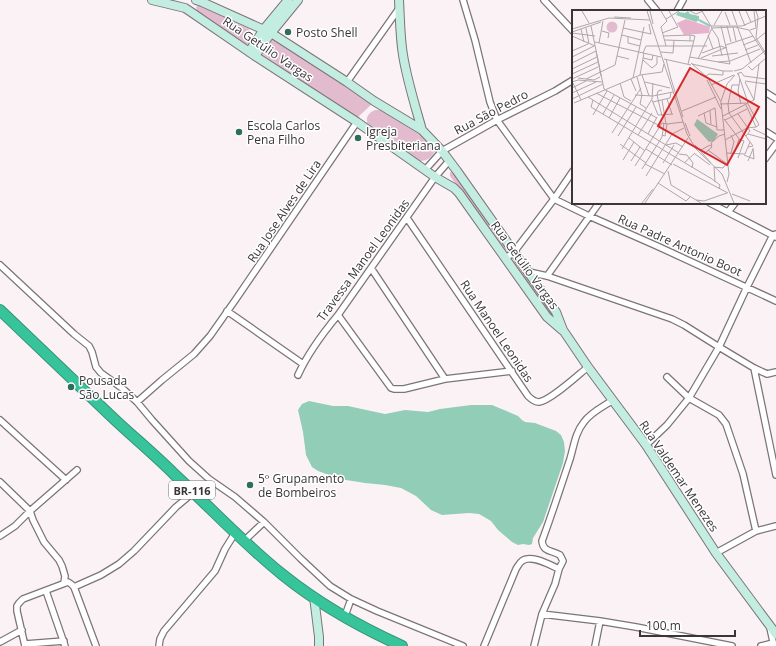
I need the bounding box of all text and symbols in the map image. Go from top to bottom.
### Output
inset map [572,10,766,204]
street label: Rua Getúlio Vargas [219,12,317,86]
place label: Posto Shell [296,24,358,41]
marker: Posto Shell [283,27,293,37]
street label: Rua São Pedro [451,85,531,139]
place label: Escola Carlos Pena Filho [247,117,321,148]
place label: Igreja Presbiteriana [366,123,441,154]
marker: Escola Carlos Pena Filho [234,127,244,137]
marker: Igreja Presbiteriana [353,133,363,143]
street label: Rua Jose Alves de Lira [243,156,325,266]
street label: Travessa Manoel Leonidas [313,195,413,325]
street label: Rua Padre Antonio Boot [615,210,745,280]
street label: Rua Getúlio Vargas [487,217,563,313]
street label: Rua Manoel Leonidas [456,277,538,386]
place label: Pousada São Lucas [79,372,135,403]
marker: Pousada São Lucas [66,382,76,392]
street label: Rua Valdemar Menezes [635,417,723,535]
place label: 5º Grupamento de Bombeiros [258,470,344,501]
marker: 5º Grupamento de Bombeiros [245,480,255,490]
road number: BR-116 [169,481,215,499]
scale bar [640,612,735,638]
text: 100 m [646,617,681,634]

